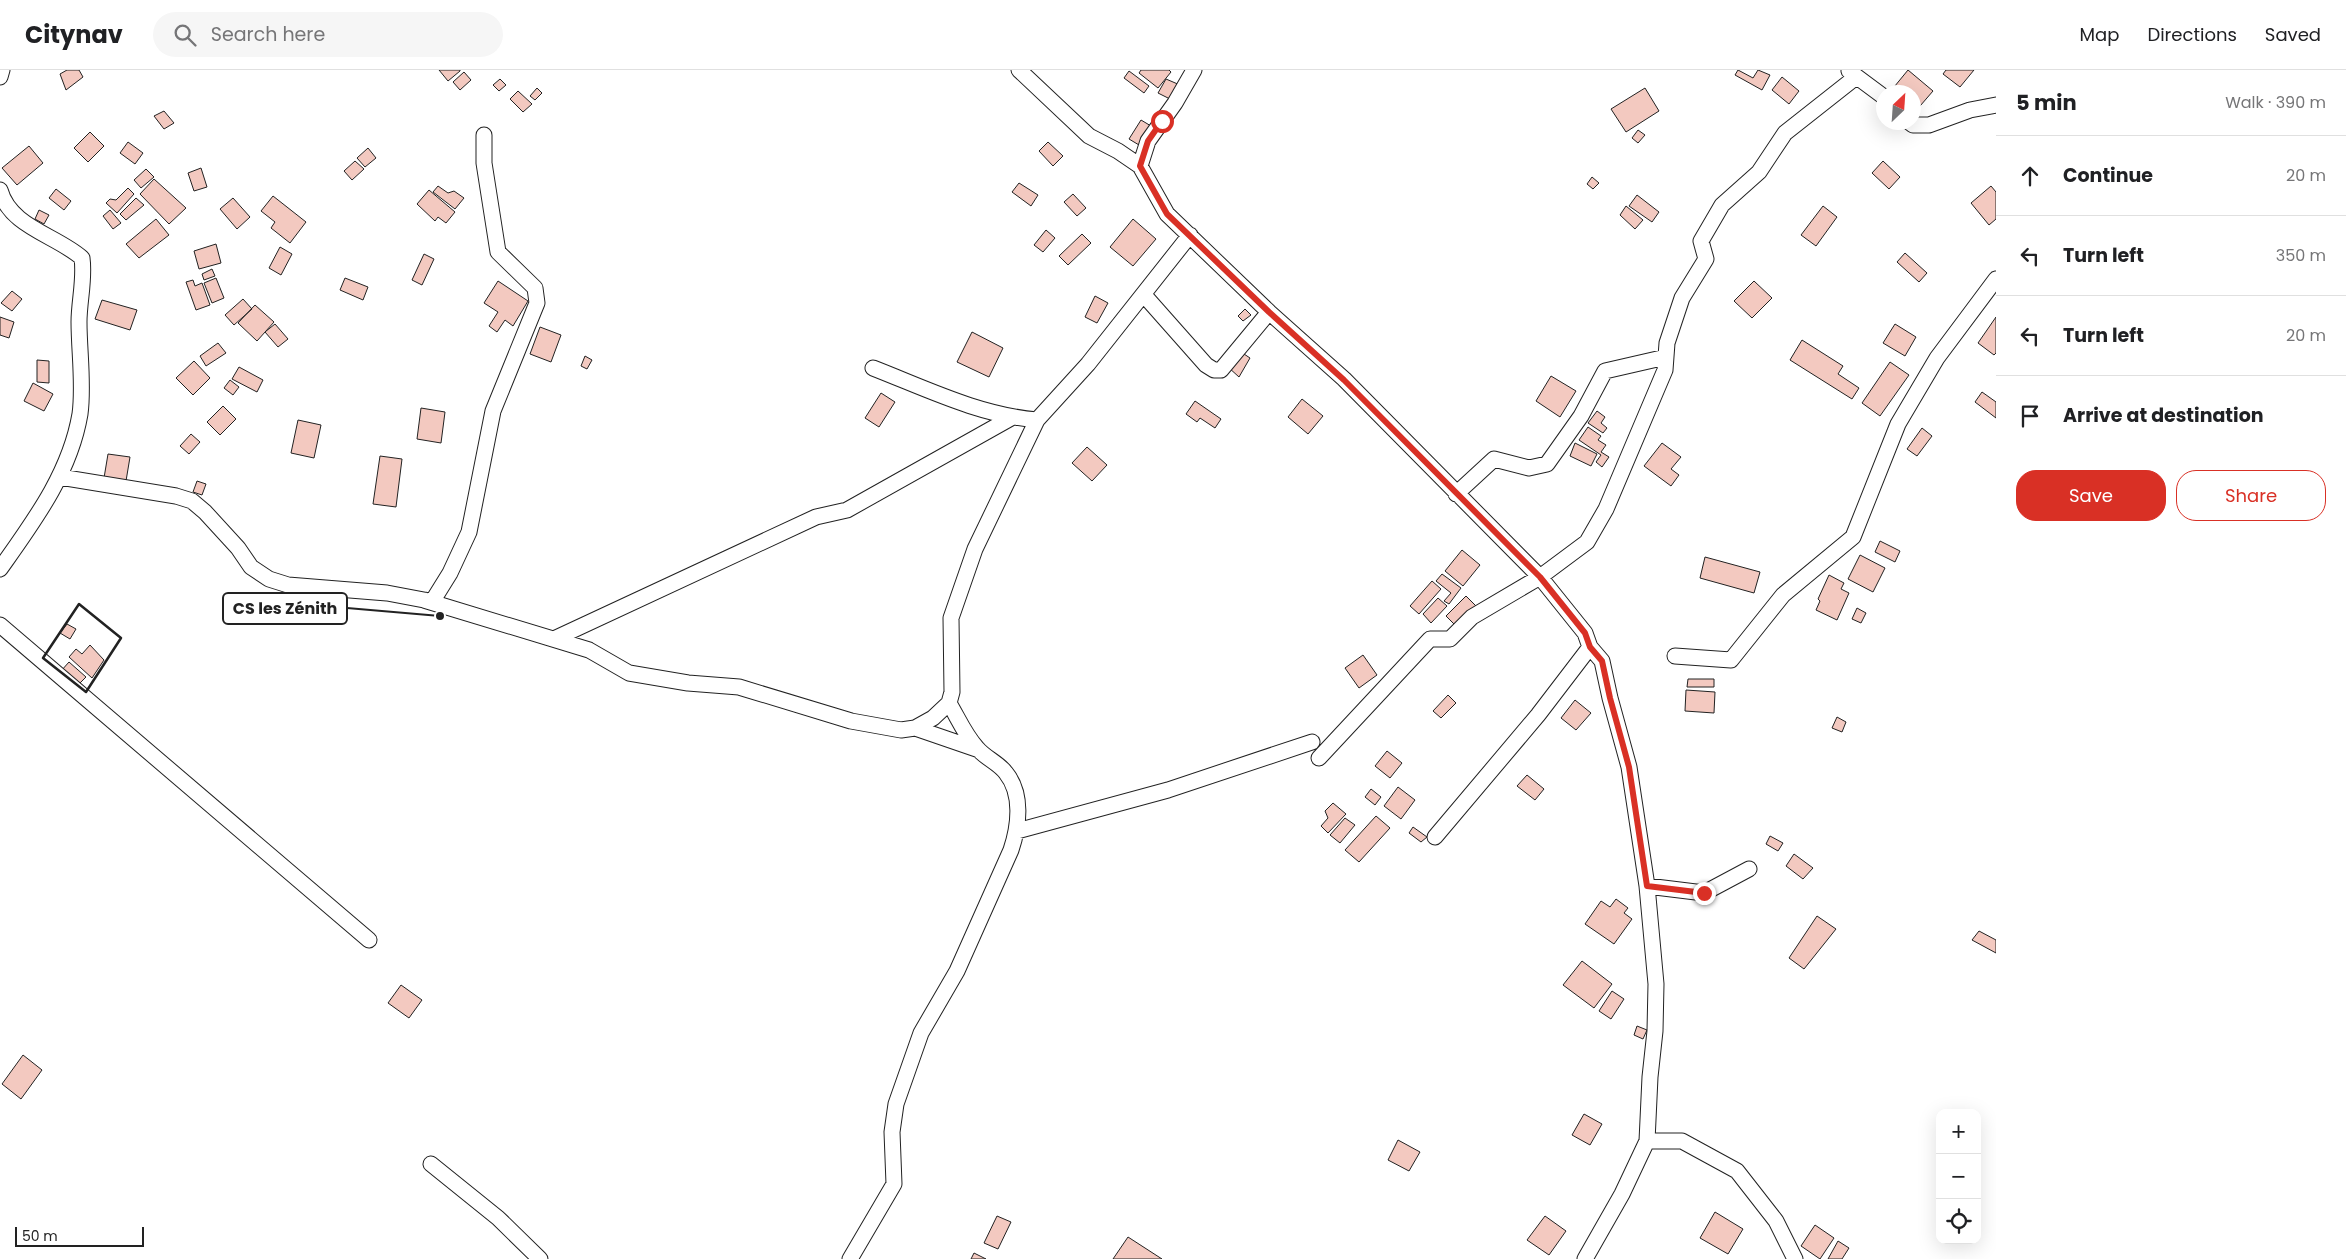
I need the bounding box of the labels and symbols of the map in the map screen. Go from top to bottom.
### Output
north arrow [1876,85,1921,130]
route start [1151,110,1174,133]
callout: CS les Zénith [223,593,347,624]
text: CS les Zénith [233,597,337,620]
route end [1693,882,1716,905]
scale bar [15,1224,144,1247]

